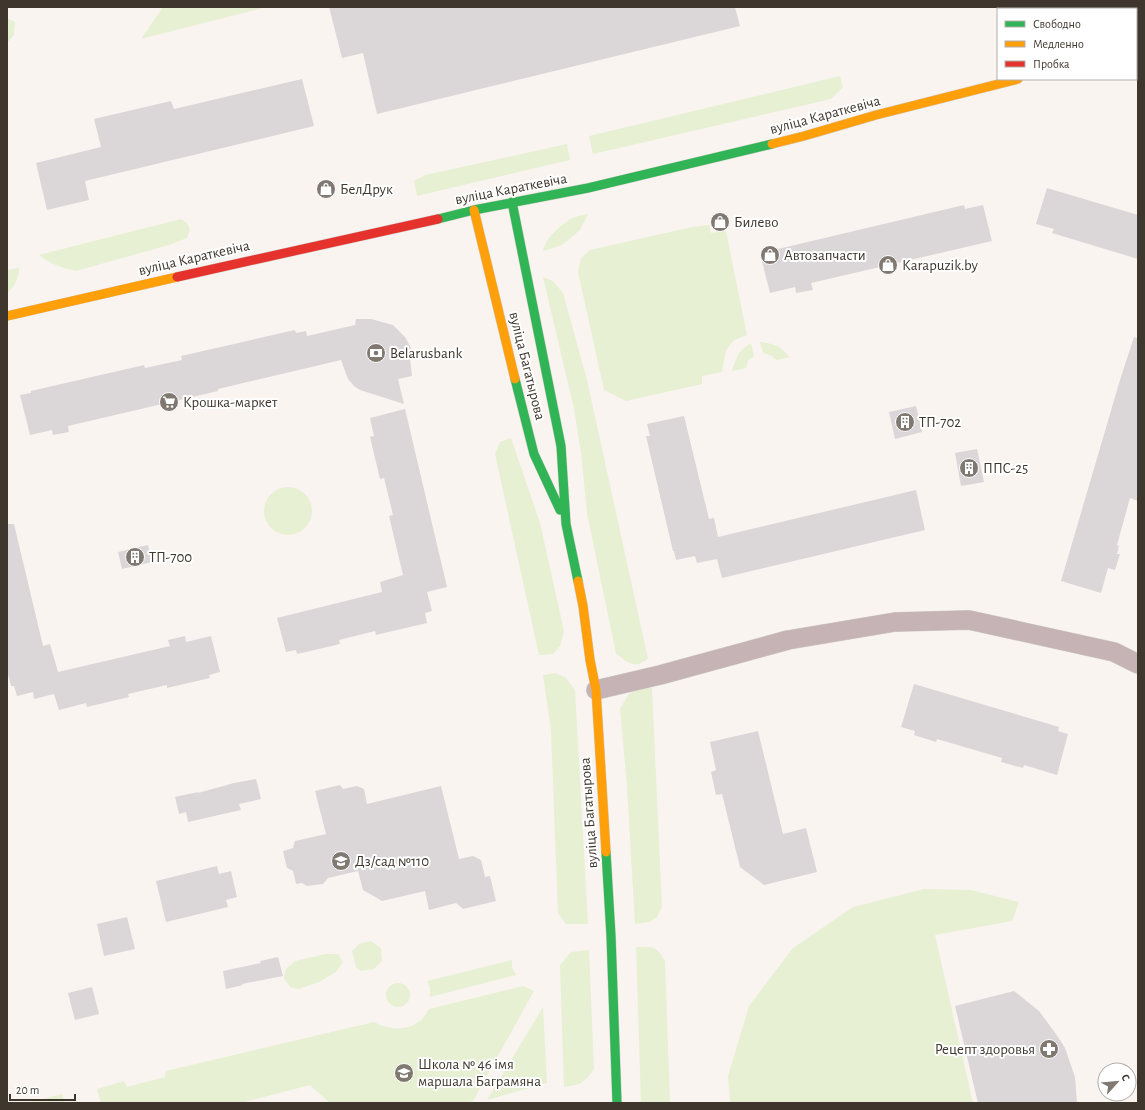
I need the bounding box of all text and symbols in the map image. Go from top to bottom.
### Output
legend [997,8,1137,80]
text: Свободно [1033,18,1081,30]
text: Медленно [1033,38,1084,50]
text: Пробка [1033,58,1070,70]
street label: вуліца Караткевіча [768,93,882,137]
street label: вуліца Караткевіча [454,171,568,207]
shop icon: БелДрук [315,178,337,200]
place label: БелДрук [340,182,393,197]
shop icon: Билево [709,211,731,233]
place label: Билево [734,215,779,230]
street label: вуліца Караткевіча [137,238,251,278]
shop icon: Автозапчасти [759,244,781,266]
place label: Автозапчасти [784,248,866,263]
shop icon: Кarapuzik.by [877,254,899,276]
place label: Кarapuzik.by [902,258,978,273]
street label: вуліца Багатырова [506,310,548,422]
bank icon: Belarusbank [365,342,387,364]
place label: Belarusbank [390,346,463,361]
supermarket icon: Крошка-маркет [158,391,180,413]
place label: Крошка-маркет [183,395,278,410]
building icon: ТП-702 [894,411,916,433]
place label: ТП-702 [919,415,961,430]
building icon: ППС-25 [958,457,980,479]
place label: ППС-25 [983,461,1028,476]
building icon: ТП-700 [124,546,146,568]
place label: ТП-700 [149,550,192,565]
street label: вуліца Багатырова [578,757,600,869]
school or university icon: Дз/сад №110 [330,850,352,872]
place label: Дз/сад №110 [355,854,429,869]
pharmacy icon: Рецепт здоровья [1038,1038,1060,1060]
place label: Рецепт здоровья [935,1042,1035,1057]
place label: Школа № 46 імя маршала Баграмяна [418,1057,541,1089]
school or university icon: Школа № 46 імя маршала Баграмяна [393,1062,415,1084]
north arrow [1097,1062,1137,1102]
text: С [1119,1072,1132,1083]
scale bar [10,1076,75,1102]
text: 20 m [16,1084,39,1096]

